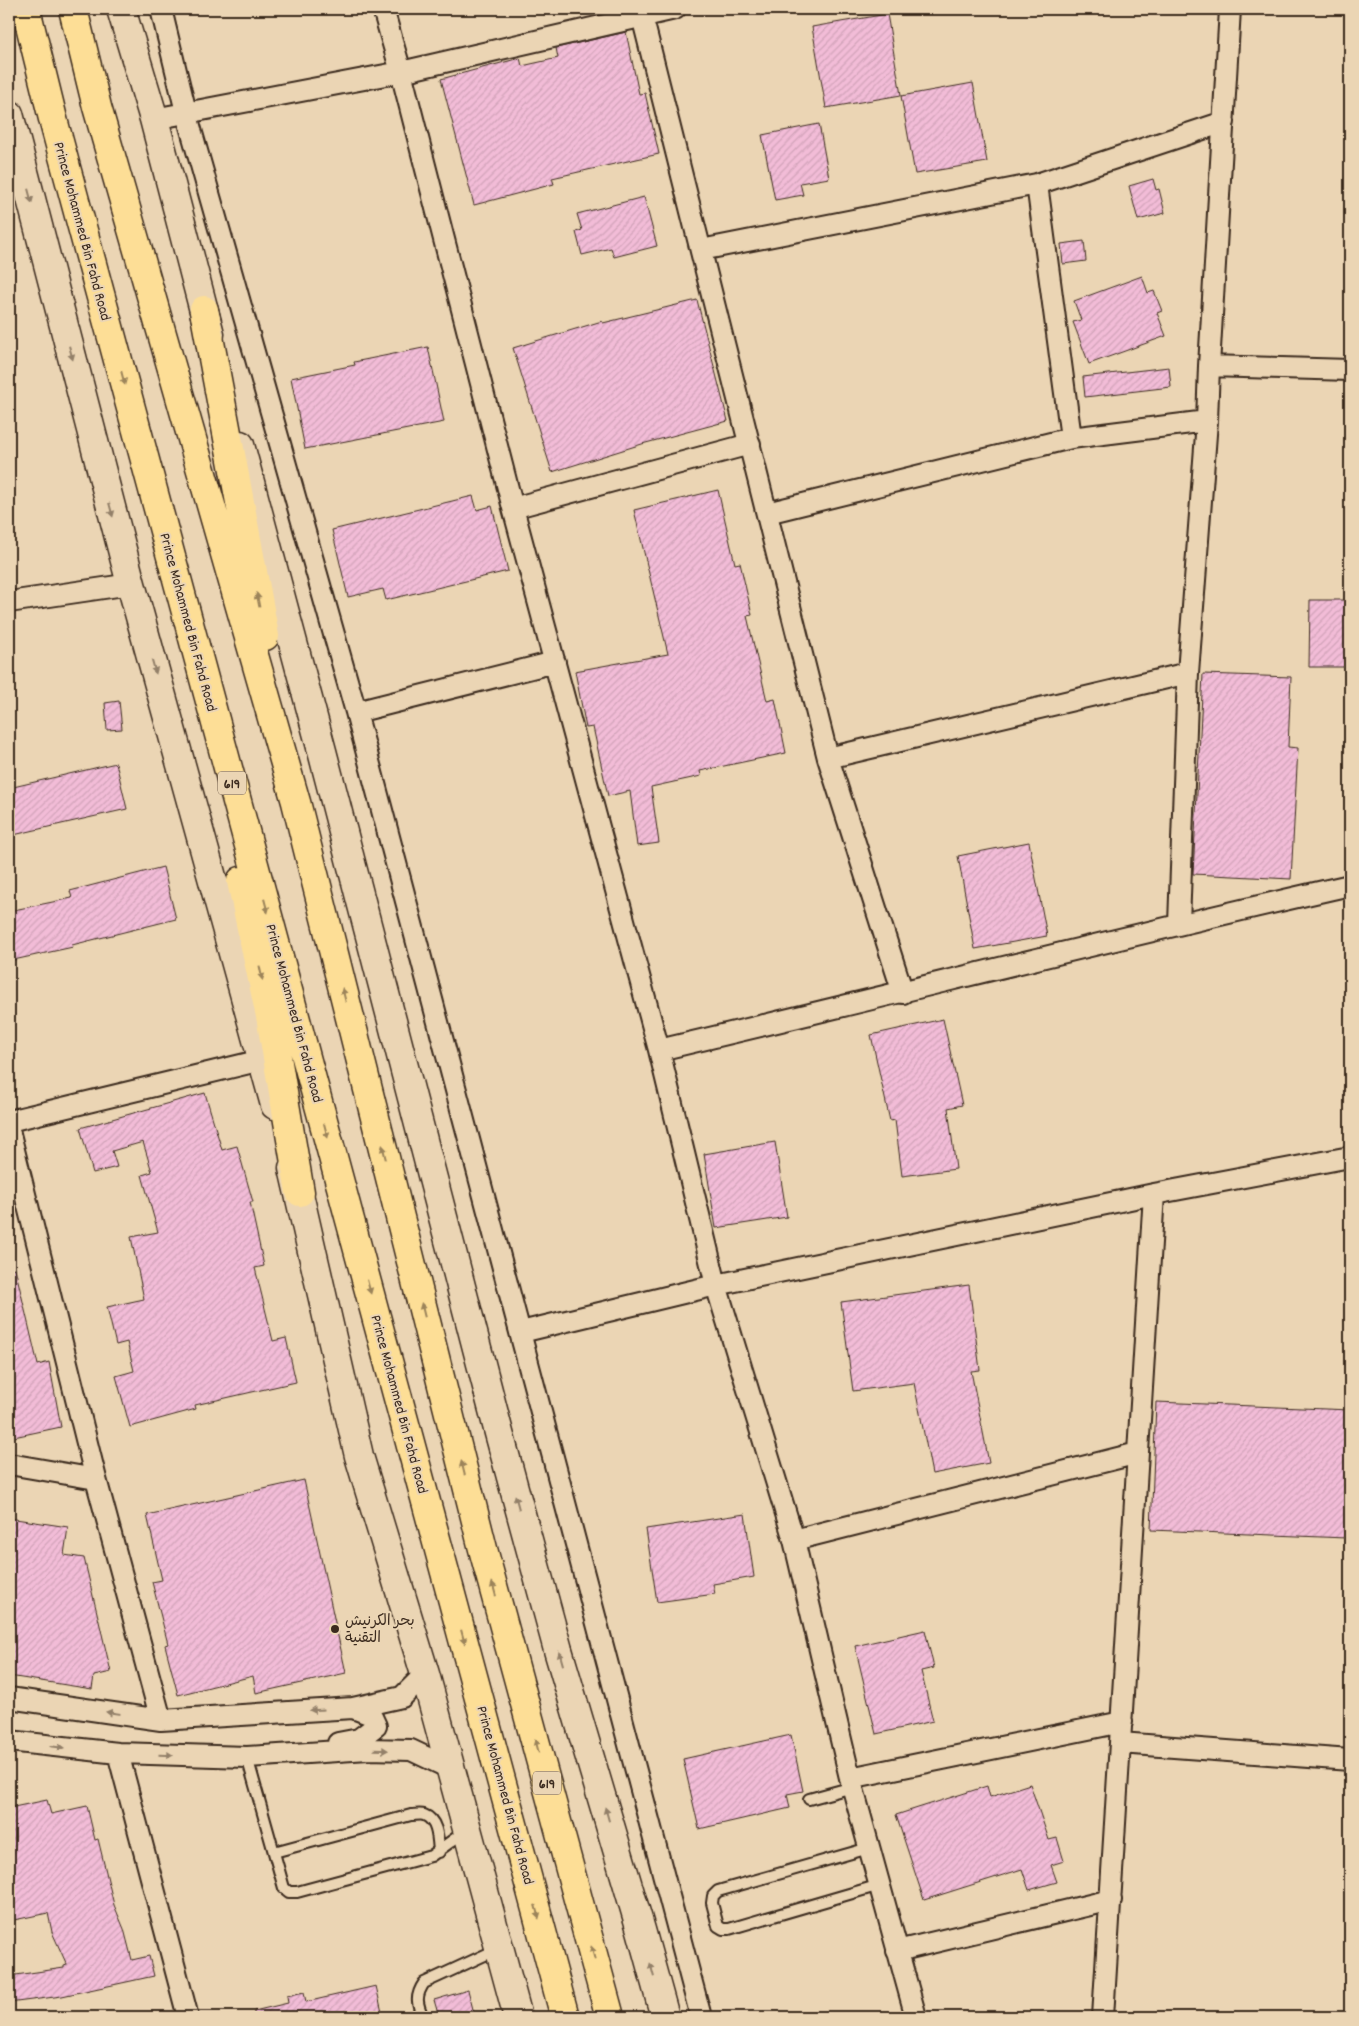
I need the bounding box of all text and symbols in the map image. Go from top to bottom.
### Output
street label: Prince Mohammed Bin Fahd Road [47,140,116,323]
one-way arrow [26,188,34,203]
one-way arrow [67,345,75,360]
one-way arrow [119,370,127,385]
one-way arrow [108,503,116,518]
street label: Prince Mohammed Bin Fahd Road [153,531,222,714]
one-way arrow [254,592,262,607]
one-way arrow [151,659,159,674]
road number: 619 [218,771,246,794]
one-way arrow [262,899,270,914]
street label: Prince Mohammed Bin Fahd Road [259,922,328,1105]
one-way arrow [257,966,265,981]
one-way arrow [340,987,348,1002]
one-way arrow [322,1123,330,1138]
one-way arrow [380,1145,388,1160]
one-way arrow [365,1280,373,1295]
one-way arrow [419,1302,427,1317]
street label: Prince Mohammed Bin Fahd Road [364,1313,433,1496]
one-way arrow [459,1460,467,1475]
one-way arrow [513,1494,521,1509]
one-way arrow [490,1581,498,1596]
place label: بحر الكرنيش التقنية [345,1611,415,1650]
marker: بحر الكرنيش التقنية [329,1623,341,1635]
one-way arrow [459,1629,467,1644]
one-way arrow [556,1651,564,1666]
street label: Prince Mohammed Bin Fahd Road [470,1704,539,1887]
one-way arrow [308,1707,324,1715]
one-way arrow [104,1709,120,1717]
one-way arrow [532,1738,540,1753]
one-way arrow [49,1743,65,1751]
one-way arrow [373,1746,389,1754]
one-way arrow [159,1751,175,1759]
road number: 619 [533,1772,561,1795]
one-way arrow [602,1806,610,1821]
one-way arrow [533,1905,541,1920]
one-way arrow [589,1946,597,1961]
one-way arrow [648,1963,656,1978]

